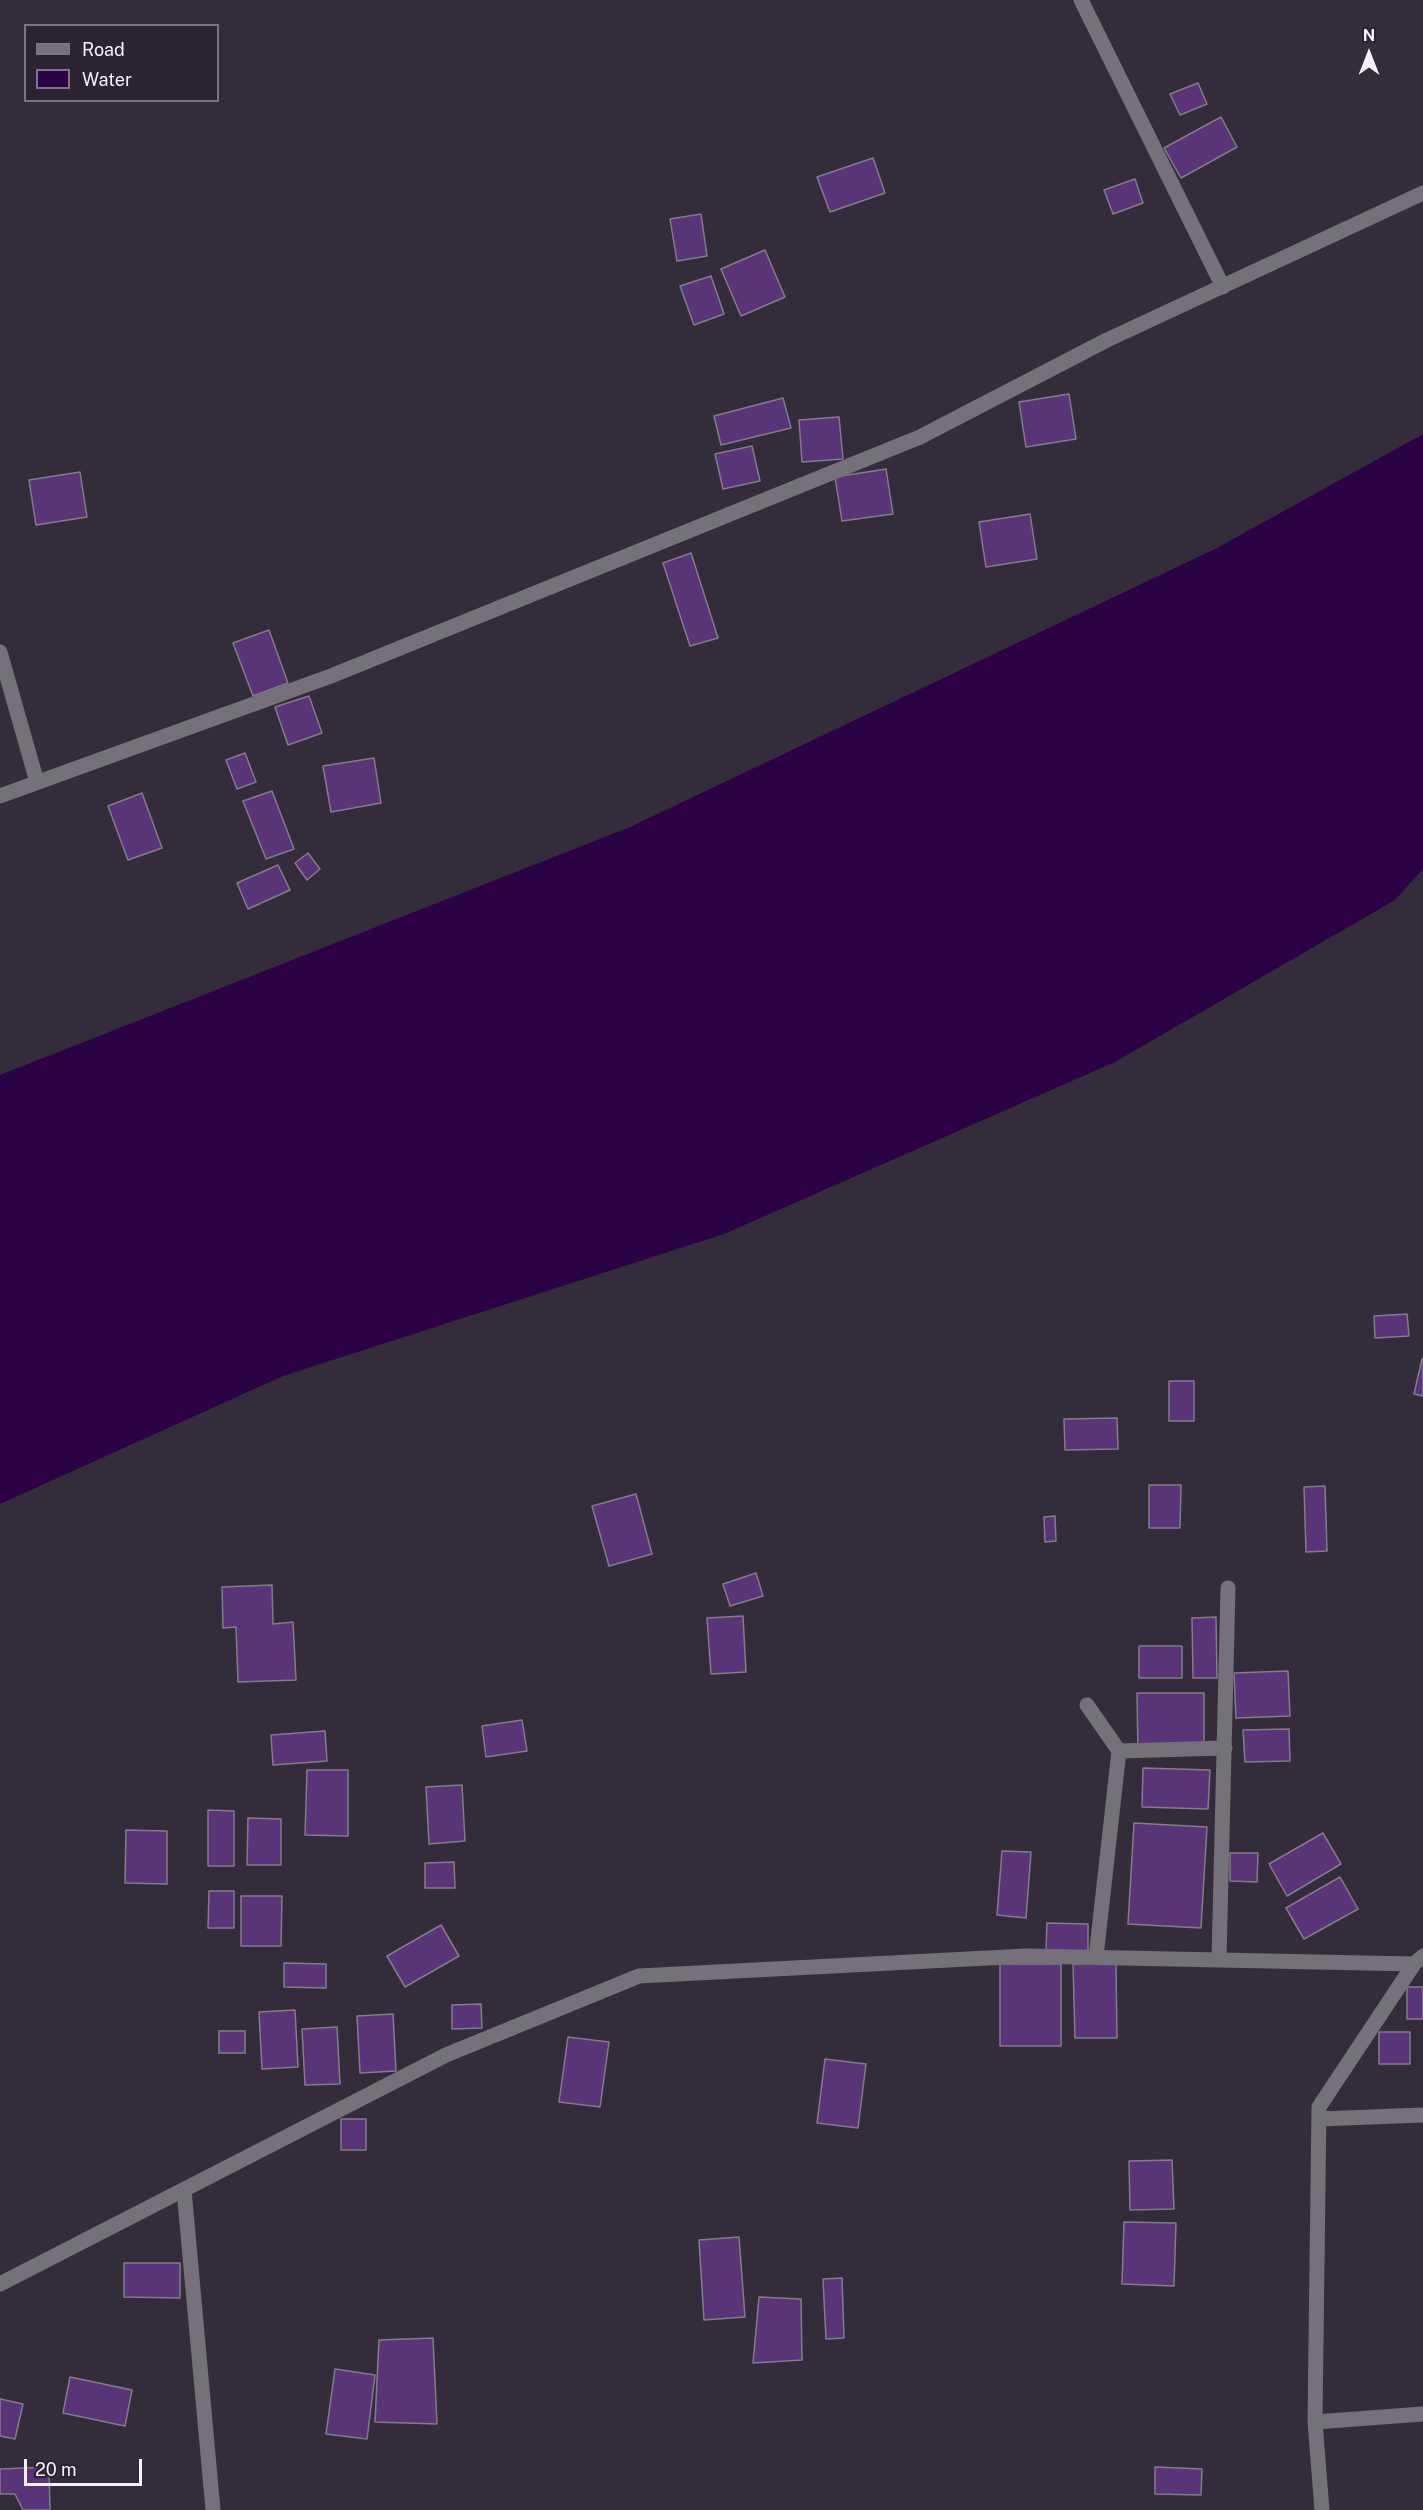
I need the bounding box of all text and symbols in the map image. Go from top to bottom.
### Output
legend [24,24,219,102]
north arrow [1339,24,1399,84]
text: N [1363,26,1375,45]
text: Road [82,39,125,60]
text: Water [82,69,132,90]
scale bar [27,2447,146,2485]
text: 20 m [35,2459,77,2480]

